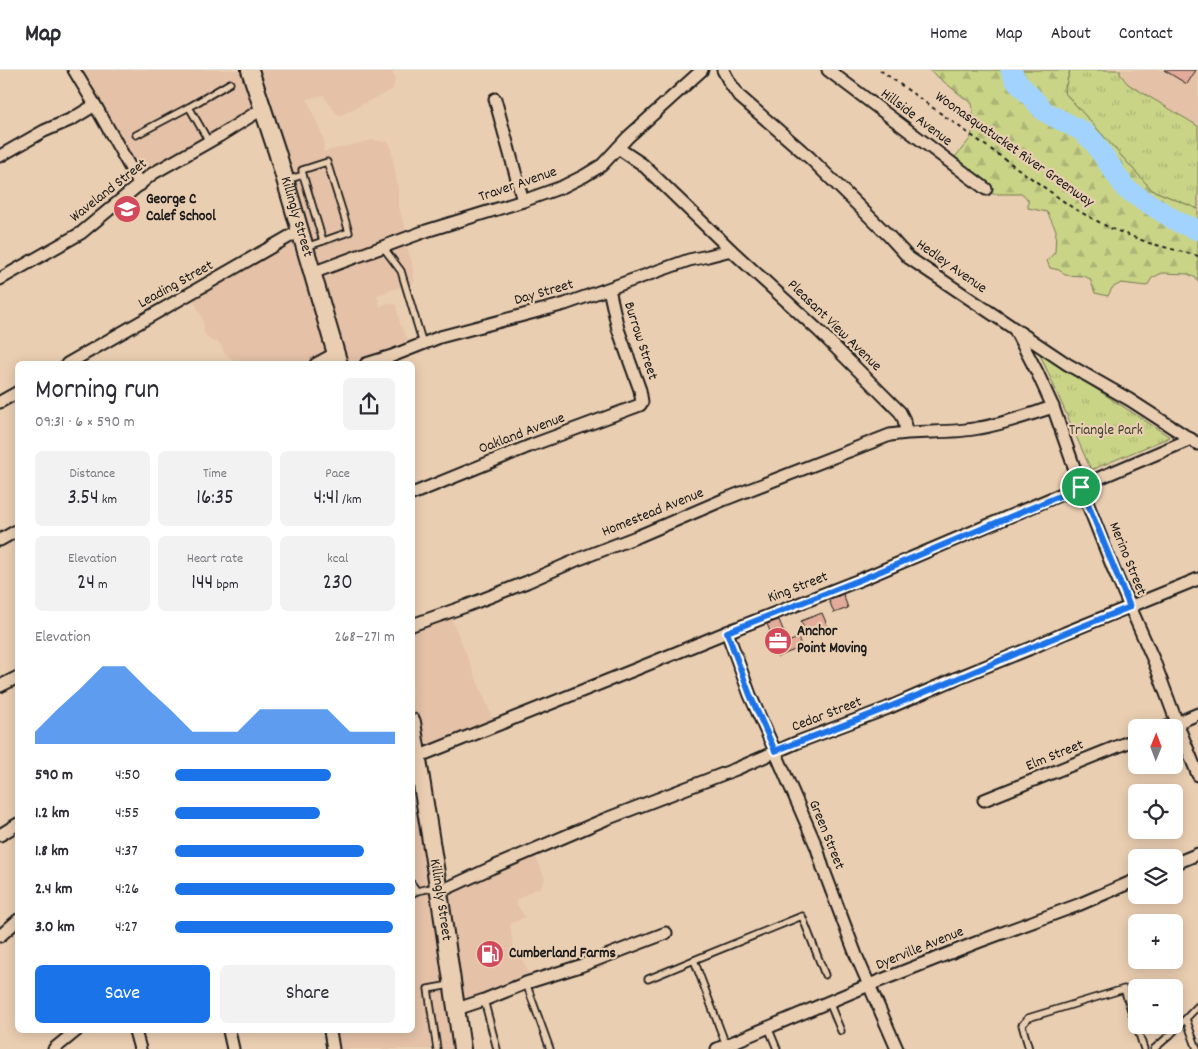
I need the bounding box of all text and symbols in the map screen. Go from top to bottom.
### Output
text: Map [25,18,61,52]
text: Home [930,22,967,47]
text: Map [995,22,1023,47]
text: About [1051,22,1091,47]
text: Contact [1119,22,1173,47]
street label: Hillside Avenue [876,84,957,153]
street label: Woonasquatucket River Greenway [930,86,1099,214]
street label: Waveland Street [66,153,153,228]
street label: Traver Avenue [476,161,560,209]
street label: Killingly Street [274,174,318,260]
place label: George C Calef School [146,189,216,228]
school or university icon: George C Calef School [112,194,142,224]
street label: Hedley Avenue [911,234,991,300]
street label: Leading Street [134,255,218,315]
street label: Day Street [512,274,577,312]
street label: Pleasant View Avenue [782,275,887,377]
street label: Burrow Street [617,299,663,383]
text: Morning run [35,372,159,412]
button: share [343,378,395,430]
street label: Oakland Avenue [476,407,569,461]
text: 09:31 · 6 × 590 m [35,411,135,434]
park label: Triangle Park [1069,420,1143,442]
text: Distance [69,464,115,484]
text: Time [203,464,227,484]
text: Pace [325,464,350,484]
pin [1060,466,1102,508]
icon: arrive [1067,473,1095,501]
street label: Homestead Avenue [599,482,708,543]
text: 3.54 [67,484,99,514]
text: 16:35 [196,484,234,514]
text: 4:41 [314,484,339,514]
text: km [99,490,117,510]
text: /km [339,490,362,510]
street label: Merino Street [1102,519,1152,599]
text: Elevation [68,549,117,569]
text: Heart rate [187,549,243,569]
text: kcal [327,549,348,569]
street label: King Street [765,566,832,610]
text: 24 [77,569,95,599]
text: 144 [191,569,213,599]
text: 230 [323,569,353,599]
text: m [95,575,108,595]
text: bpm [213,575,239,595]
place label: Anchor Point Moving [797,621,868,660]
text: Elevation [35,626,91,649]
text: 268–271 m [335,626,395,649]
office icon: Anchor Point Moving [763,626,793,656]
street label: Cedar Street [789,691,866,738]
north arrow [1128,719,1182,774]
map controls [1128,719,1183,1034]
street label: Elm Street [1023,734,1088,778]
text: 590 m [35,764,73,787]
text: 4:50 [115,764,140,787]
button: locate [1128,784,1183,839]
street label: Green Street [802,797,850,873]
text: 1.2 km [35,802,69,825]
text: 4:55 [115,802,139,825]
text: 1.8 km [35,840,69,863]
text: 4:37 [115,840,138,863]
button: layers [1128,849,1183,904]
street label: Killingly Street [423,857,457,943]
text: 2.4 km [35,878,73,901]
text: 4:26 [115,878,139,901]
button: + [1128,914,1183,969]
text: 3.0 km [35,916,75,939]
text: 4:27 [115,916,137,939]
street label: Dyerville Avenue [873,921,968,977]
fuel station icon: Cumberland Farms [475,939,505,969]
place label: Cumberland Farms [509,943,616,965]
button: Save [35,965,210,1023]
button: Share [220,965,395,1023]
button: − [1128,979,1183,1034]

